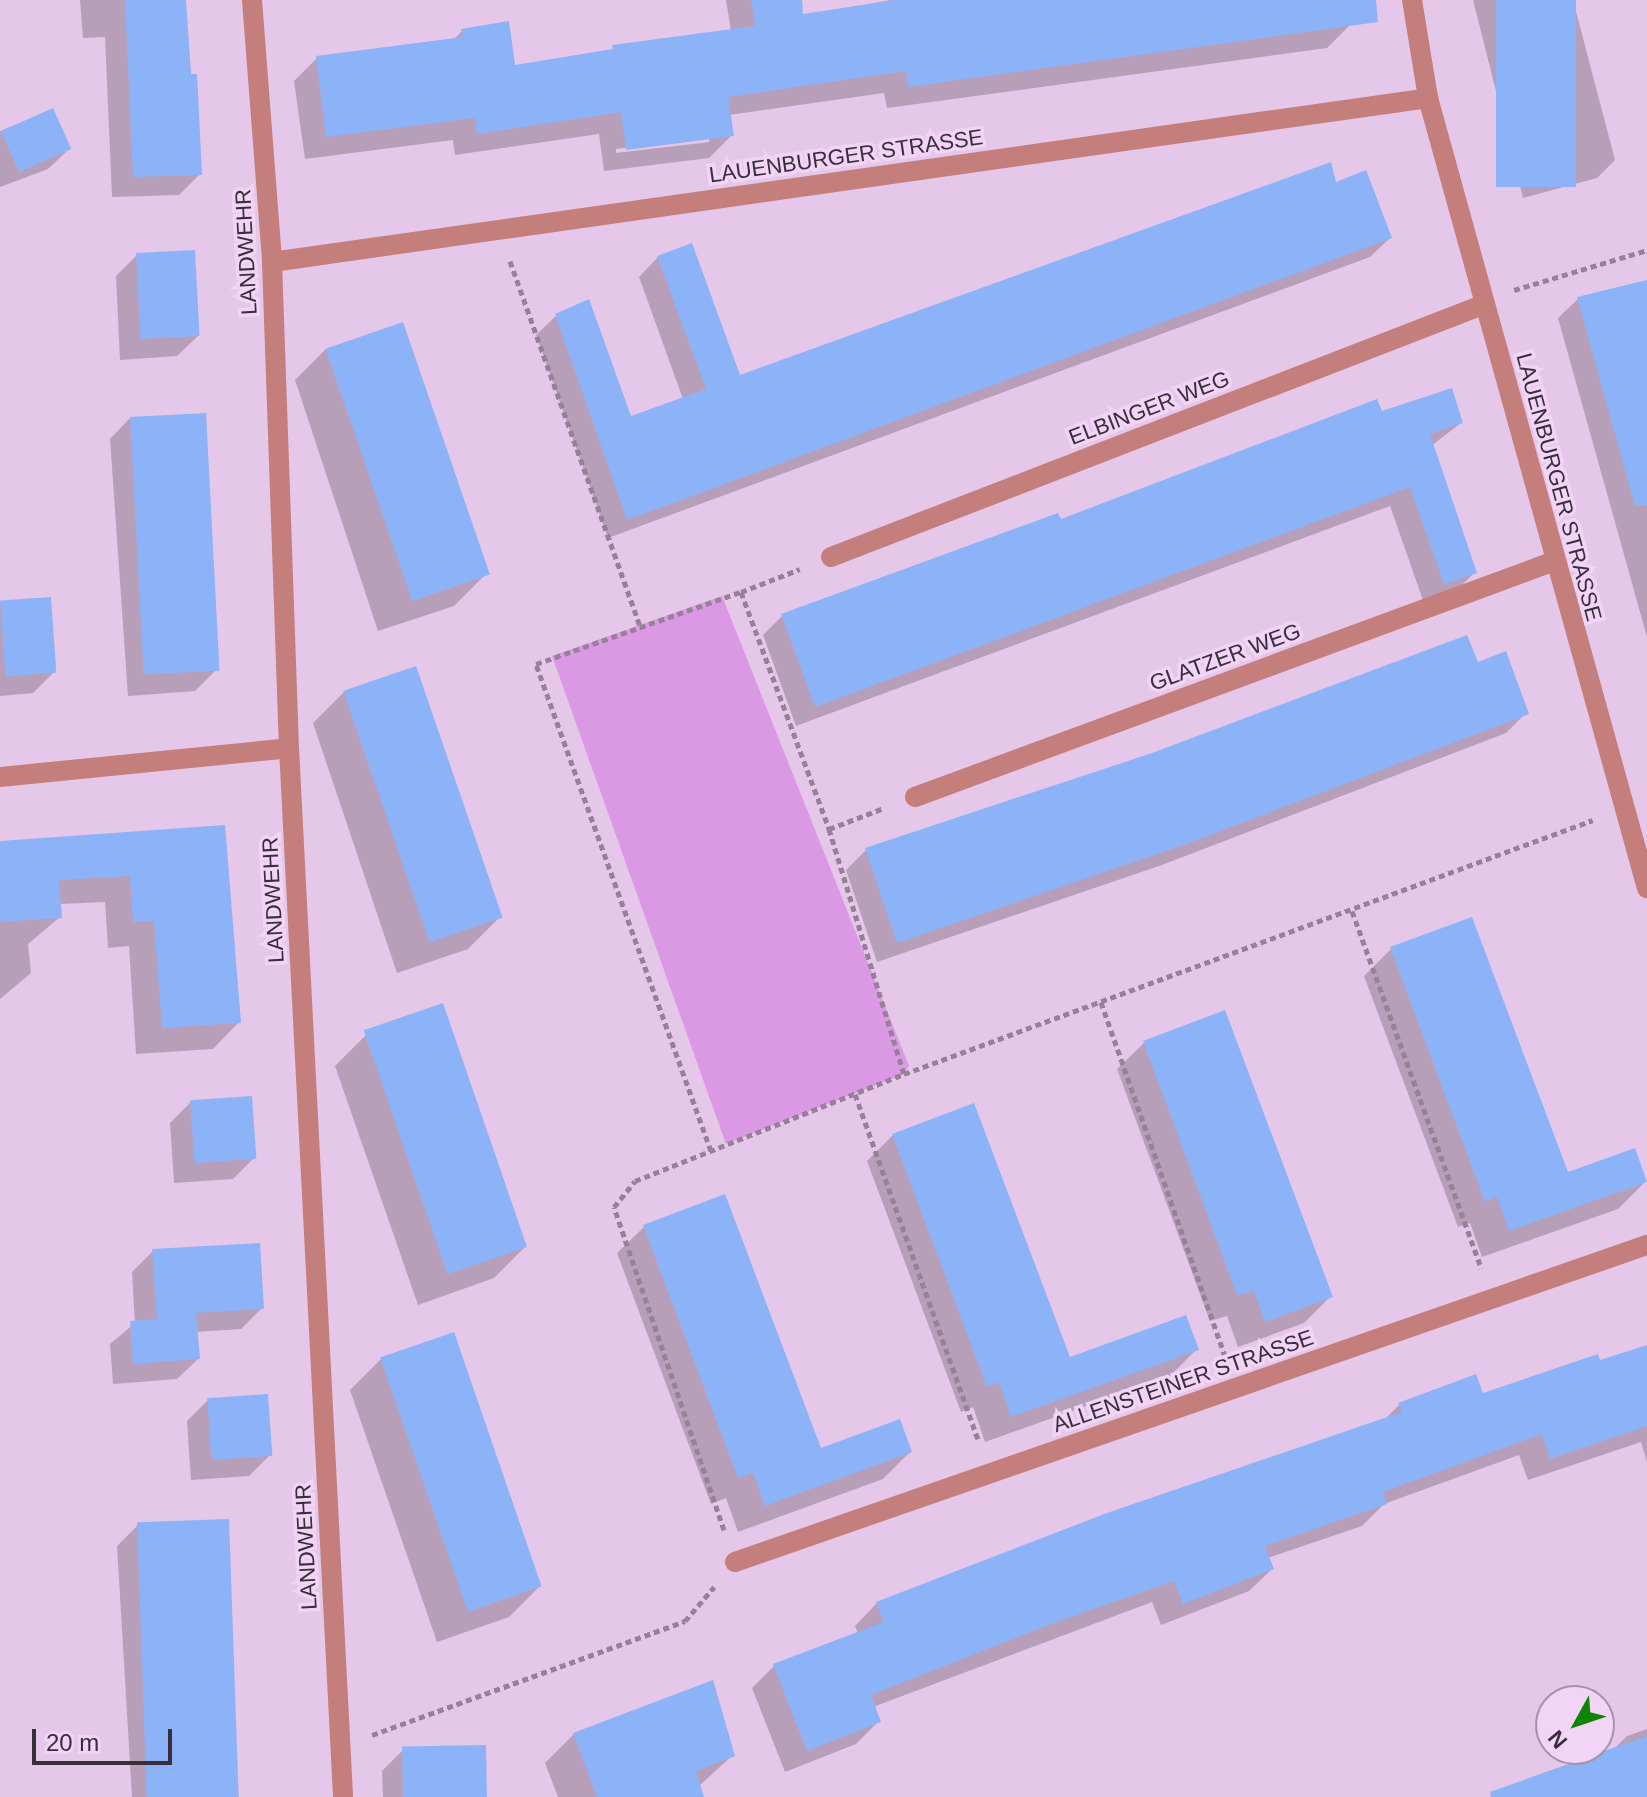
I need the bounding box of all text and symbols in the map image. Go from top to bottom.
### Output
street label: LAUENBURGER STRASSE [707,124,985,188]
street label: LANDWEHR [230,188,262,316]
street label: LAUENBURGER STRASSE [1510,350,1608,624]
street label: ELBINGER WEG [1065,365,1233,451]
street label: GLATZER WEG [1146,617,1304,697]
street label: LANDWEHR [257,836,289,964]
street label: ALLENSTEINER STRASSE [1049,1324,1317,1438]
street label: LANDWEHR [290,1483,322,1611]
north arrow [1535,1685,1615,1765]
scale bar [36,1713,176,1763]
text: N [1543,1725,1572,1754]
text: 20 m [46,1729,99,1756]

